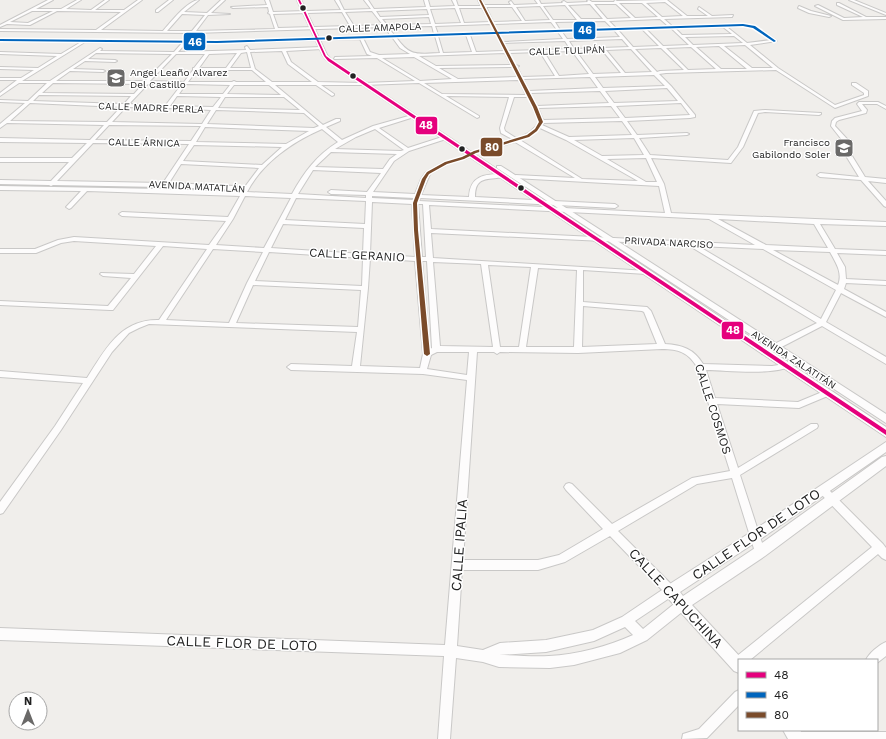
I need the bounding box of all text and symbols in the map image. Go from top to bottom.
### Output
unlabelled marker [298,3,308,13]
street label: CALLE AMAPOLA [338,21,422,34]
line badge: 46 [573,21,596,40]
text: 46 [578,24,592,37]
line badge: 46 [183,32,206,51]
unlabelled marker [324,33,334,43]
text: 46 [188,36,202,49]
street label: CALLE TULIPÁN [529,44,605,57]
school or university icon: Angel Leaño Alvarez Del Castillo [105,67,127,89]
place label: Angel Leaño Alvarez Del Castillo [130,67,228,90]
unlabelled marker [348,71,358,81]
street label: CALLE MADRE PERLA [98,100,204,115]
line badge: 48 [415,116,438,135]
text: 48 [419,119,433,132]
street label: CALLE ÁRNICA [108,136,180,149]
line badge: 80 [480,137,503,157]
place label: Francisco Gabilondo Soler [752,137,830,160]
school or university icon: Francisco Gabilondo Soler [833,137,855,159]
text: 80 [485,141,499,154]
unlabelled marker [457,144,467,154]
street label: AVENIDA MATATLÁN [148,178,246,195]
unlabelled marker [516,183,526,193]
street label: PRIVADA NARCISO [624,235,714,250]
street label: CALLE GERANIO [309,246,405,264]
line badge: 48 [721,321,744,340]
text: 48 [726,324,740,337]
street label: AVENIDA ZALATITÁN [749,328,838,391]
street label: CALLE COSMOS [692,362,734,456]
street label: CALLE FLOR DE LOTO [689,485,823,583]
street label: CALLE IPALIA [448,498,470,592]
street label: CALLE CAPUCHINA [626,545,726,651]
street label: CALLE FLOR DE LOTO [166,632,318,654]
legend [738,659,878,731]
text: 48 [774,668,789,682]
text: 46 [774,688,789,702]
north arrow [8,691,48,731]
text: N [24,695,32,708]
text: 80 [774,708,789,722]

